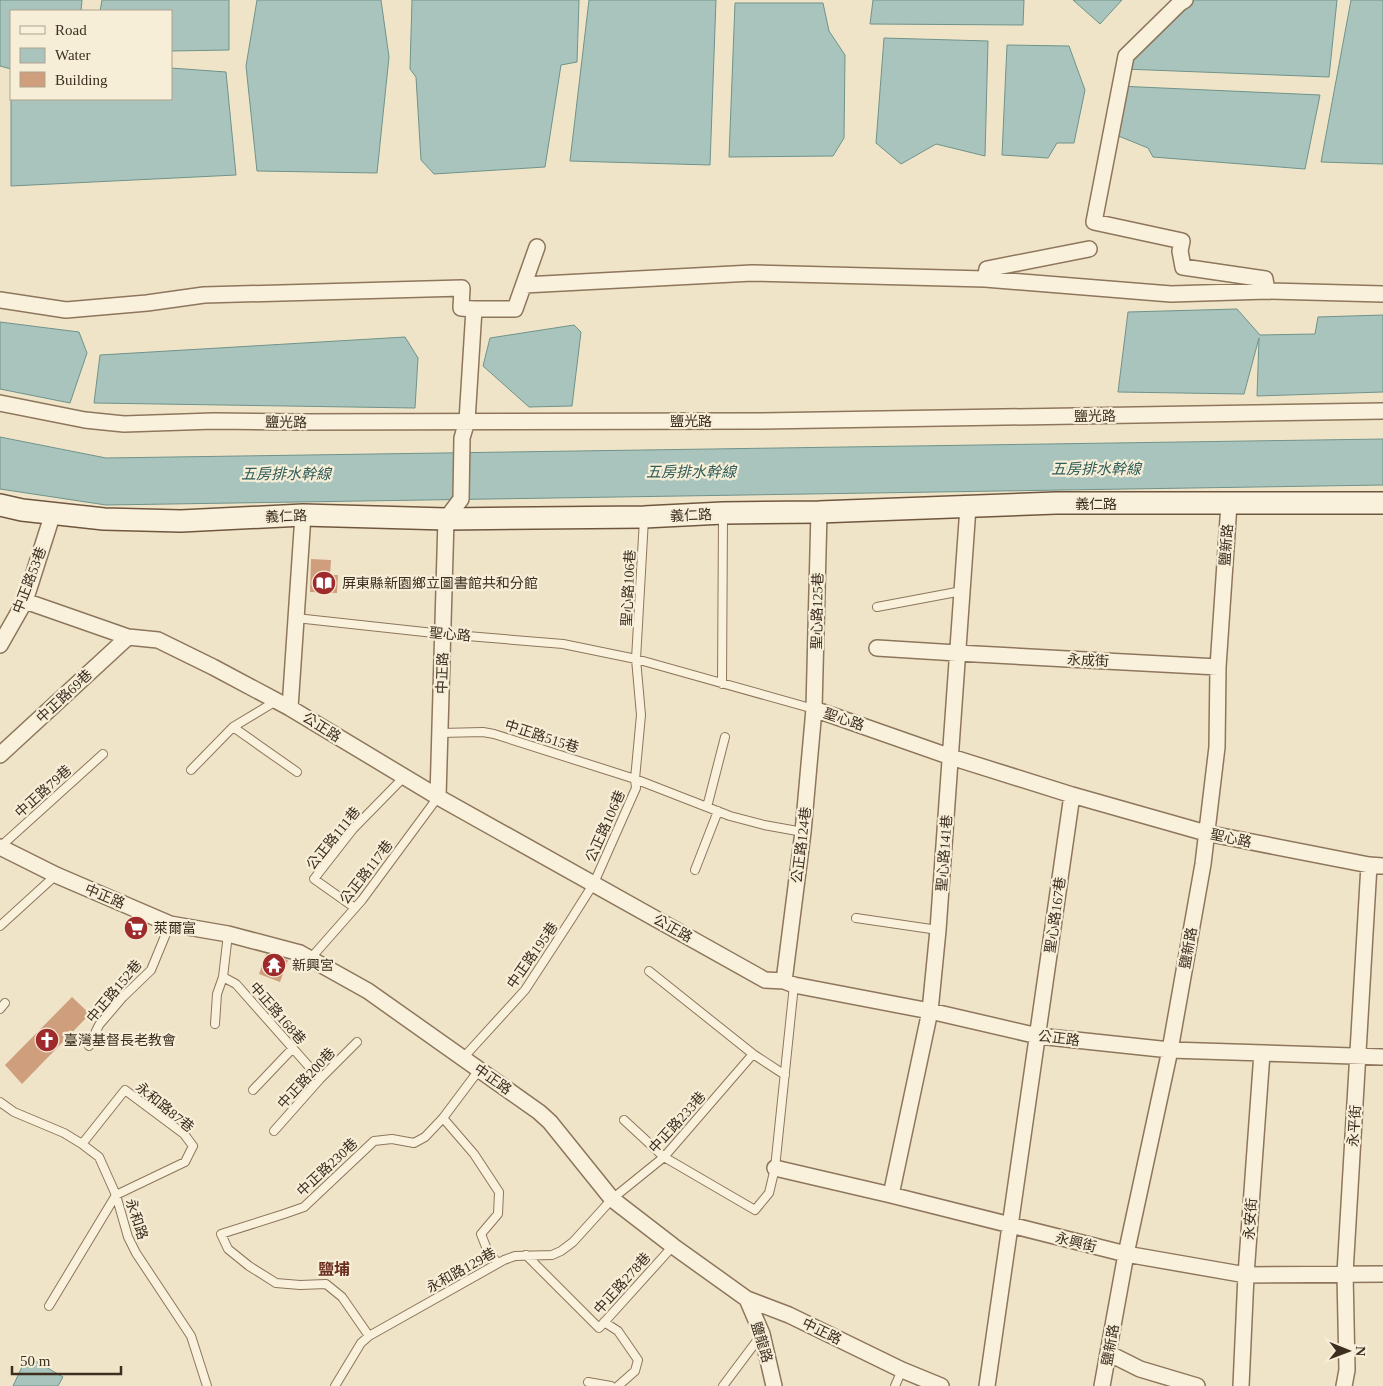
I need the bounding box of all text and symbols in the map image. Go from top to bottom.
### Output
legend [10,10,172,100]
text: Road [55,22,87,38]
text: Water [55,47,90,63]
text: Building [55,72,108,88]
street label: 鹽光路 [1074,409,1116,424]
street label: 鹽光路 [670,414,712,429]
street label: 鹽光路 [265,415,307,430]
water label: 五房排水幹線 [1051,461,1143,477]
water label: 五房排水幹線 [646,464,738,480]
water label: 五房排水幹線 [241,466,333,482]
street label: 義仁路 [1075,497,1117,512]
street label: 義仁路 [670,507,712,524]
street label: 義仁路 [265,508,307,525]
street label: 鹽新路 [1218,524,1235,567]
street label: 中正路53巷 [10,545,49,616]
street label: 聖心路106巷 [619,549,638,627]
library icon: 屏東縣新園鄉立圖書館共和分館 [311,570,337,596]
street label: 聖心路125巷 [809,572,826,650]
place label: 屏東縣新園鄉立圖書館共和分館 [342,576,538,591]
street label: 聖心路 [428,625,472,644]
street label: 中正路 [434,652,451,694]
street label: 永成街 [1067,652,1109,669]
street label: 中正路69巷 [34,667,95,726]
street label: 聖心路 [822,706,866,733]
street label: 公正路 [300,710,344,745]
street label: 中正路515巷 [503,717,581,756]
street label: 中正路79巷 [12,762,74,820]
street label: 公正路106巷 [583,788,628,864]
street label: 公正路111巷 [304,804,363,873]
street label: 公正路124巷 [789,806,814,884]
street label: 聖心路141巷 [934,814,955,892]
street label: 聖心路 [1209,827,1253,850]
street label: 公正路117巷 [337,838,396,907]
street label: 聖心路167巷 [1043,876,1068,954]
street label: 中正路 [83,881,127,912]
street label: 公正路 [651,912,695,945]
supermarket icon: 萊爾富 [123,915,149,941]
street label: 中正路195巷 [504,919,561,991]
place label: 萊爾富 [154,921,196,936]
street label: 鹽新路 [1177,926,1200,970]
temple icon: 新興宮 [261,952,287,978]
street label: 中正路152巷 [84,957,145,1026]
place label: 新興宮 [292,958,334,973]
street label: 中正路168巷 [247,979,309,1047]
church icon: 臺灣基督長老教會 [34,1027,60,1053]
street label: 公正路 [1037,1028,1081,1048]
place label: 臺灣基督長老教會 [64,1033,176,1048]
street label: 中正路200巷 [275,1045,338,1112]
street label: 中正路 [471,1061,514,1098]
street label: 永和路87巷 [133,1080,197,1135]
street label: 中正路233巷 [646,1089,709,1156]
street label: 永平街 [1346,1105,1363,1148]
street label: 中正路230巷 [294,1136,361,1199]
street label: 永和路 [123,1197,150,1241]
street label: 永安街 [1242,1198,1259,1241]
street label: 永興街 [1054,1230,1098,1255]
street label: 永和路129巷 [424,1245,499,1296]
street label: 中正路278巷 [591,1250,654,1317]
district label: 鹽埔 [318,1260,350,1278]
street label: 中正路 [800,1316,844,1347]
street label: 鹽龍路 [748,1320,776,1364]
street label: 鹽新路 [1099,1323,1122,1367]
north arrow [1323,1326,1373,1376]
scale bar [12,1344,121,1376]
text: N [1353,1346,1368,1356]
text: 50 m [20,1353,51,1369]

